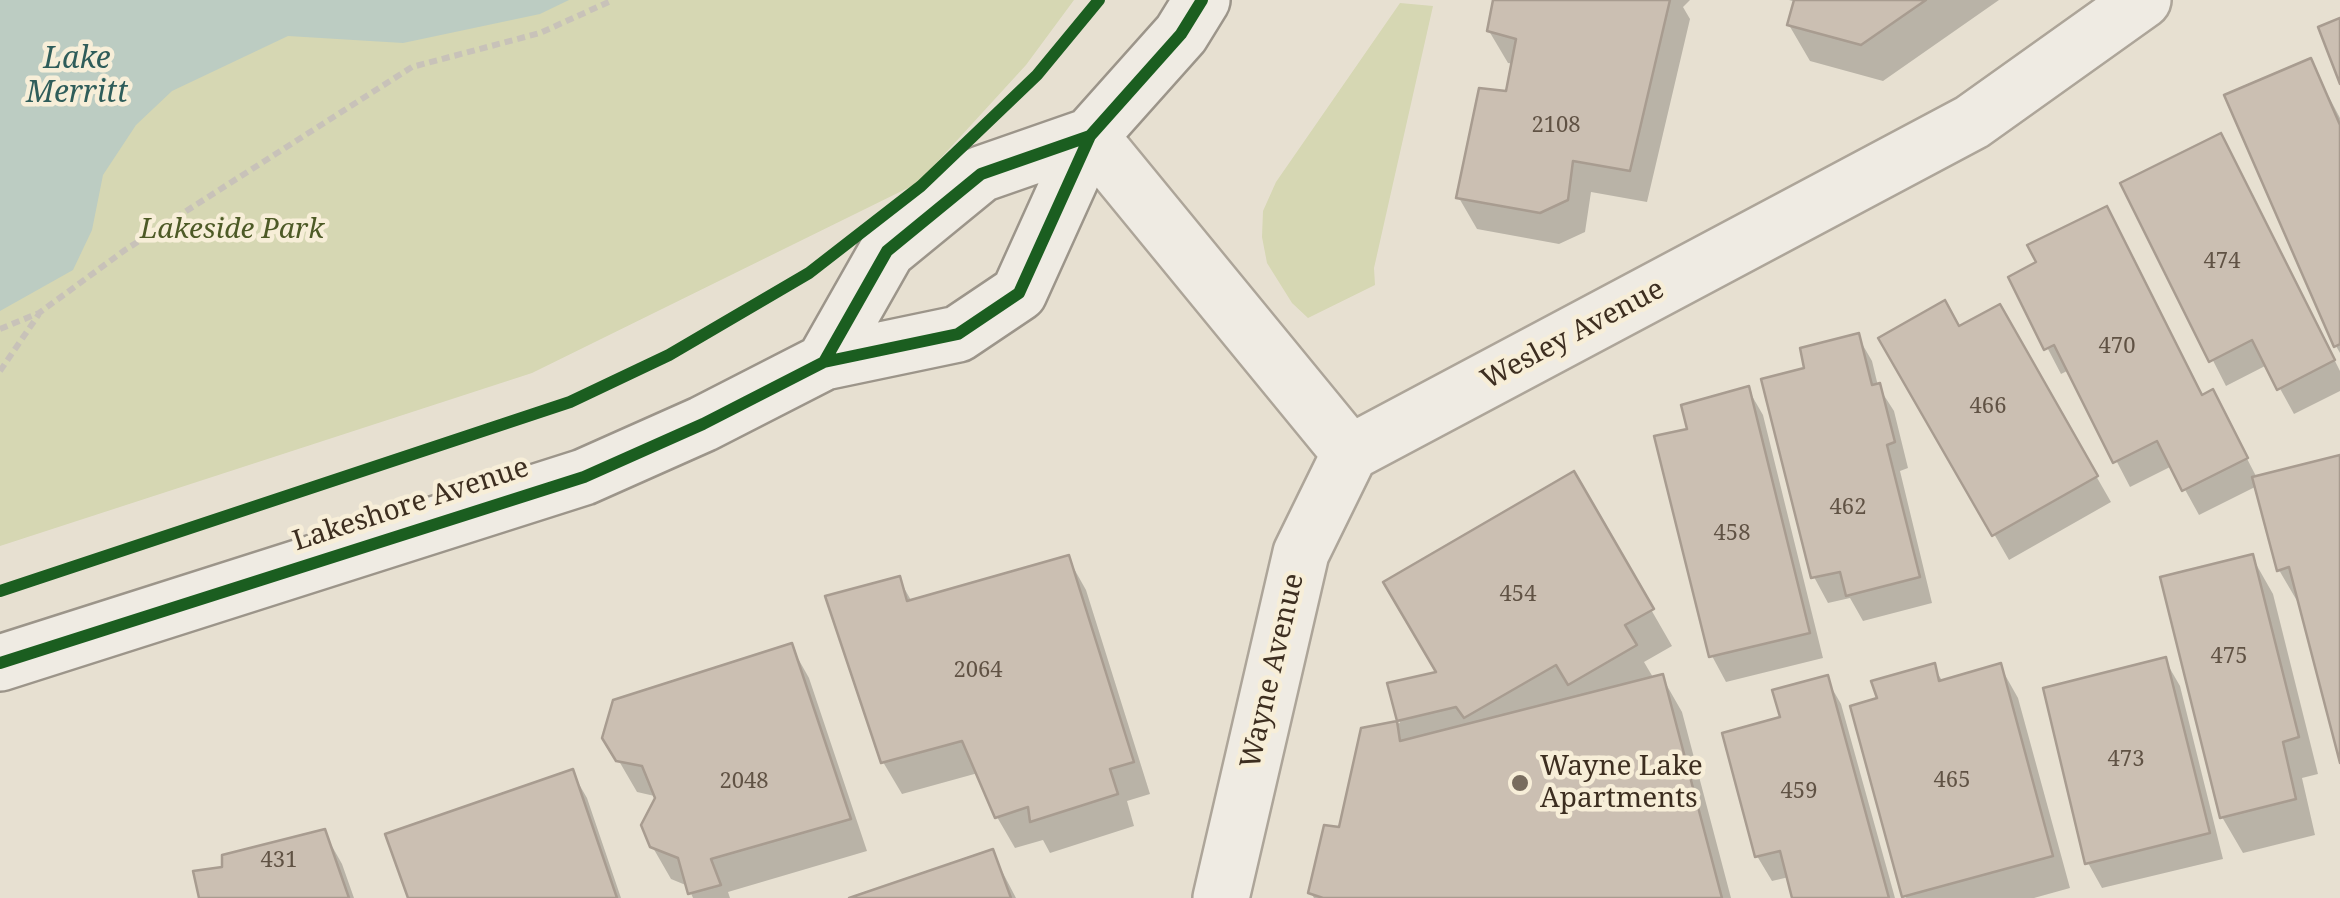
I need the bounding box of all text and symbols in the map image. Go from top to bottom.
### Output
water label: Lake Merritt [26,41,128,112]
house number: 2108 [1531,113,1581,139]
park label: Lakeside Park [140,213,324,247]
house number: 474 [2204,249,2240,275]
street label: Wesley Avenue [1476,273,1670,397]
house number: 470 [2099,334,2135,360]
house number: 466 [1970,394,2006,420]
street label: Lakeshore Avenue [289,451,533,559]
house number: 462 [1830,495,1866,521]
house number: 458 [1714,521,1750,547]
street label: Wayne Avenue [1234,570,1312,772]
house number: 454 [1500,582,1536,608]
house number: 475 [2211,644,2247,670]
house number: 2064 [953,658,1003,684]
house number: 473 [2108,747,2144,773]
place label: Wayne Lake Apartments [1540,750,1703,816]
house number: 465 [1934,768,1970,794]
house number: 2048 [719,769,769,795]
marker: Wayne Lake Apartments [1509,772,1531,794]
house number: 459 [1781,779,1817,805]
house number: 431 [261,848,297,874]

